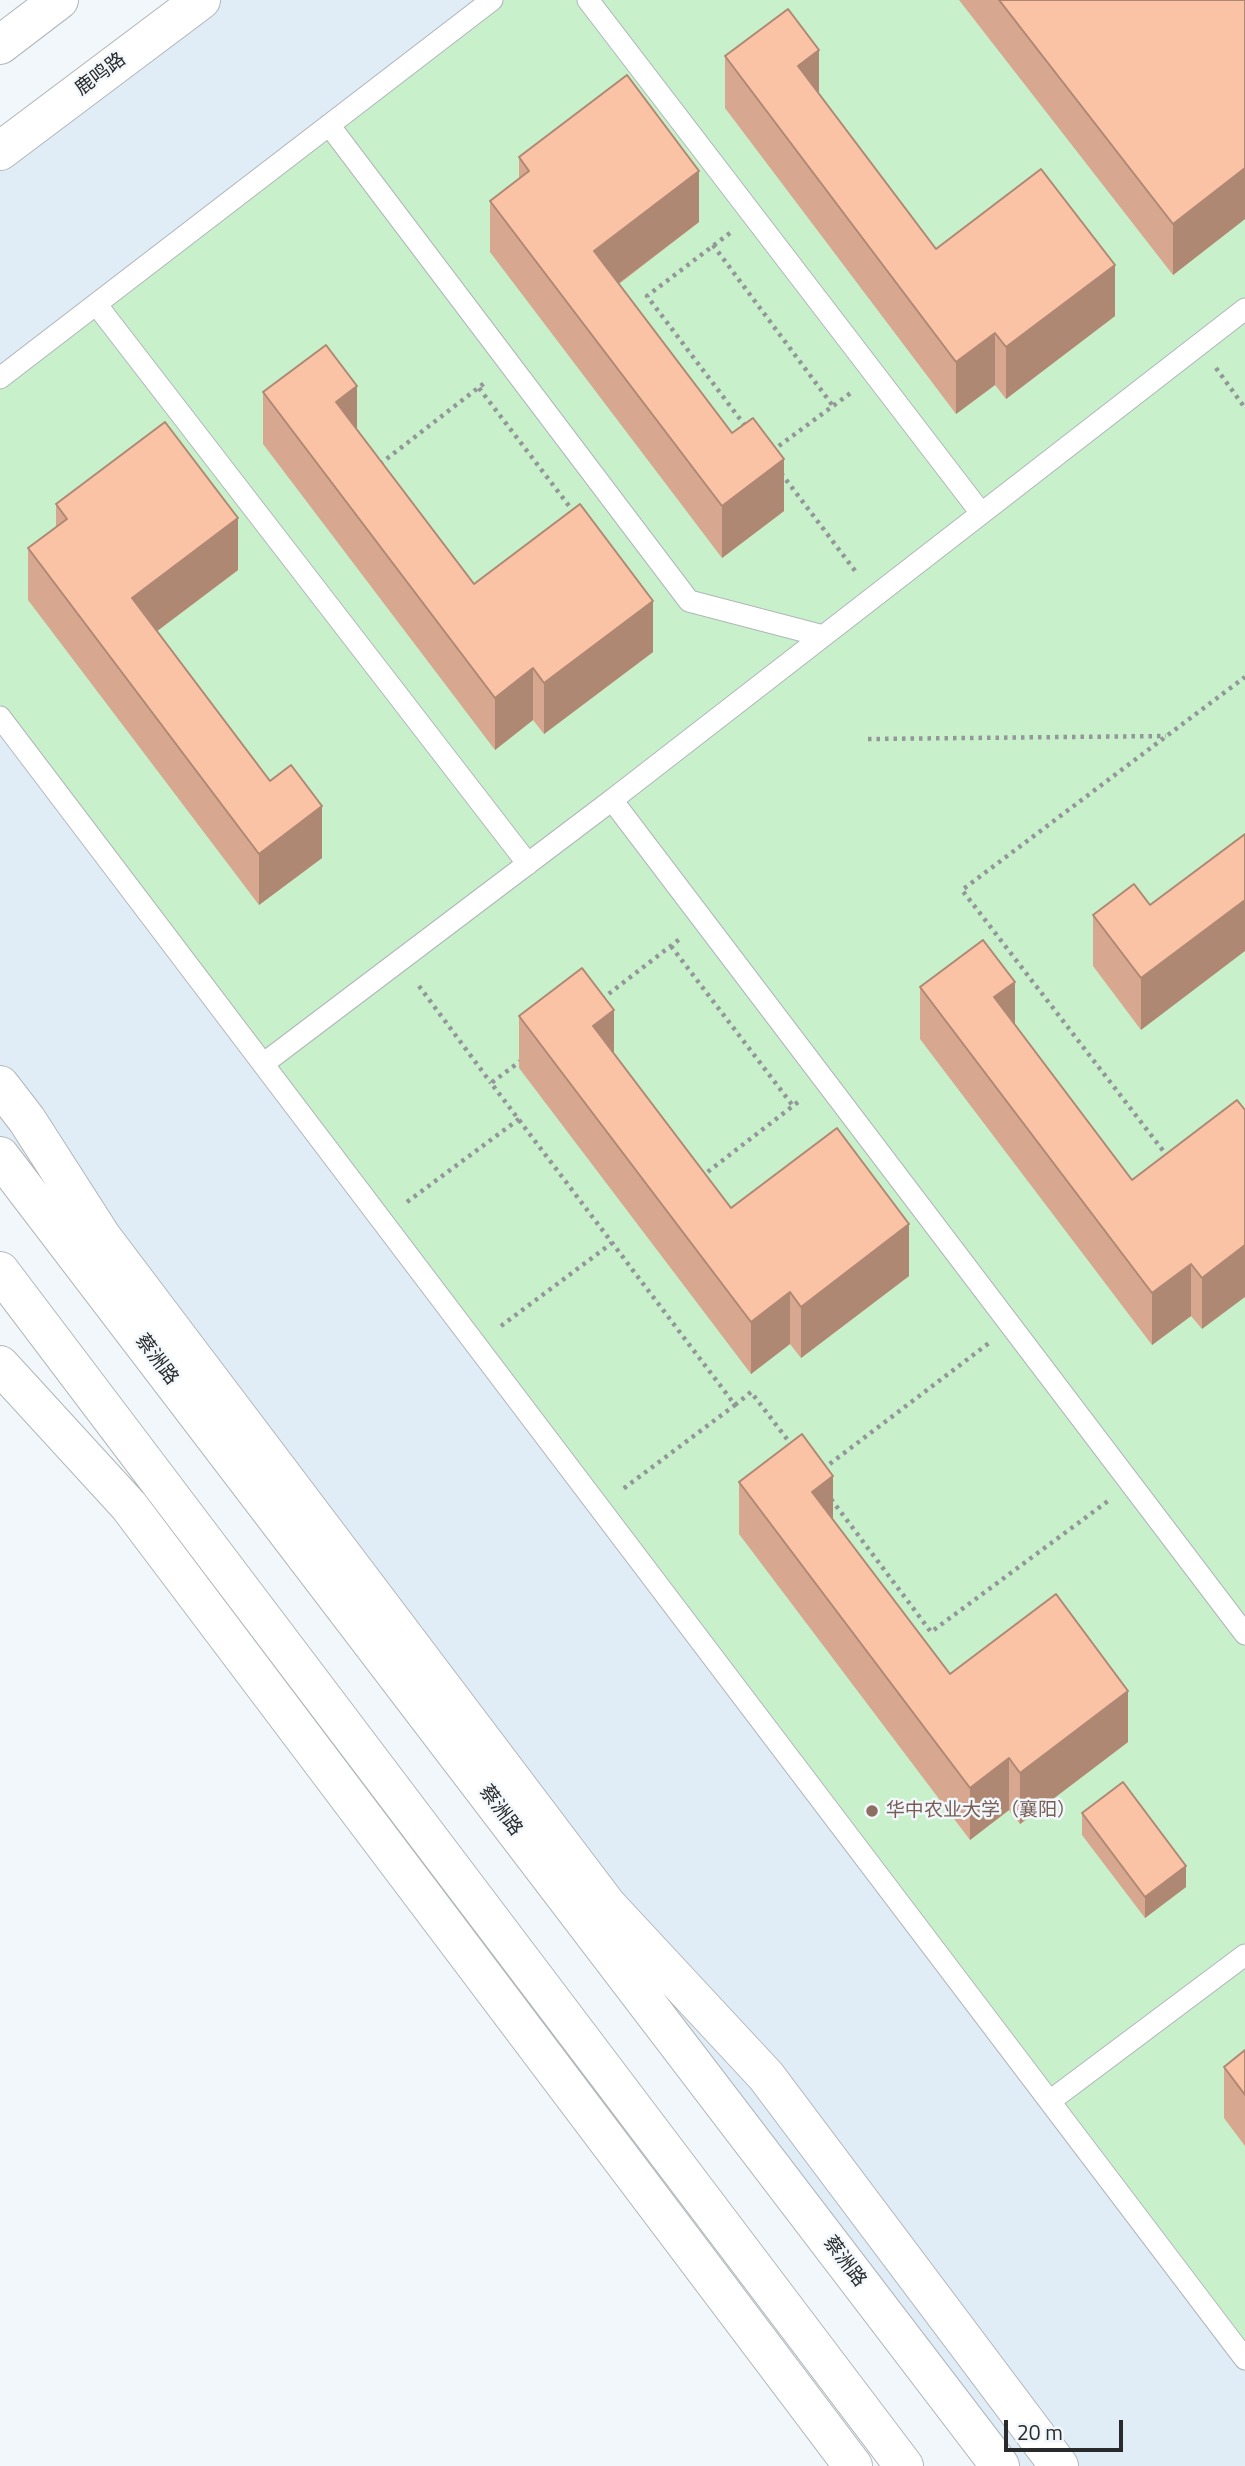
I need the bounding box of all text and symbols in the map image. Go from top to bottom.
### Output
street label: 鹿鸣路 [71,49,131,101]
street label: 蔡洲路 [130,1330,182,1390]
street label: 蔡洲路 [474,1781,526,1841]
place label: 华中农业大学（襄阳） [886,1800,1076,1822]
marker: 华中农业大学（襄阳） [864,1803,880,1819]
street label: 蔡洲路 [818,2232,870,2292]
scale bar [1007,2406,1126,2450]
text: 20 m [1017,2416,1063,2448]

